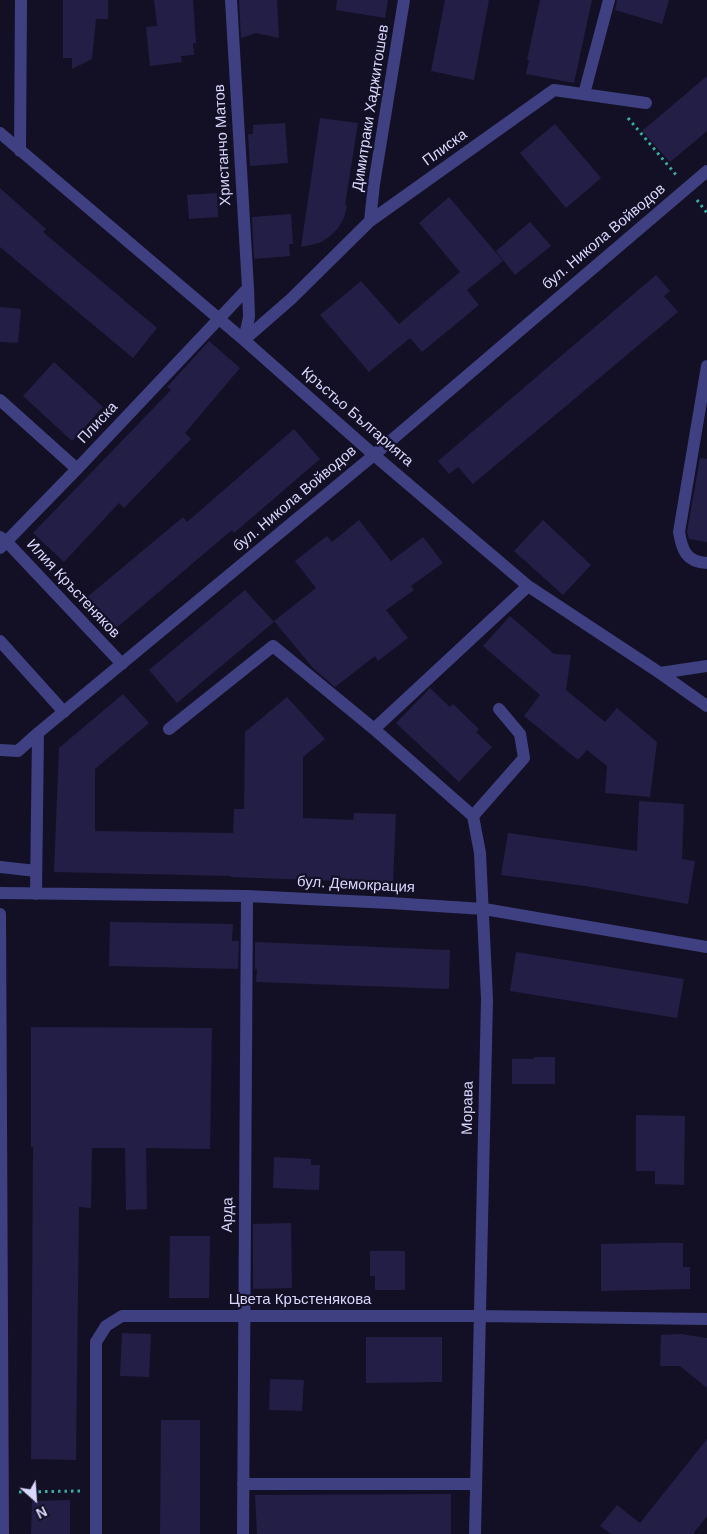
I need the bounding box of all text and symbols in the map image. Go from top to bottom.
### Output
street label: Димитраки Хаджитошев [349,23,393,193]
street label: Христанчо Матов [211,84,235,206]
street label: Плиска [419,126,471,170]
street label: бул. Никола Войводов [539,180,669,294]
street label: Кръстьо Българията [297,363,417,471]
street label: Плиска [74,398,122,448]
street label: бул. Никола Войводов [230,442,360,556]
street label: Илия Кръстеняков [23,536,123,642]
street label: бул. Демокрация [297,873,415,897]
street label: Морава [459,1081,477,1135]
street label: Арда [219,1197,237,1233]
street label: Цвета Кръстенякова [229,1291,371,1309]
north arrow [10,1474,60,1524]
text: N [34,1503,50,1522]

